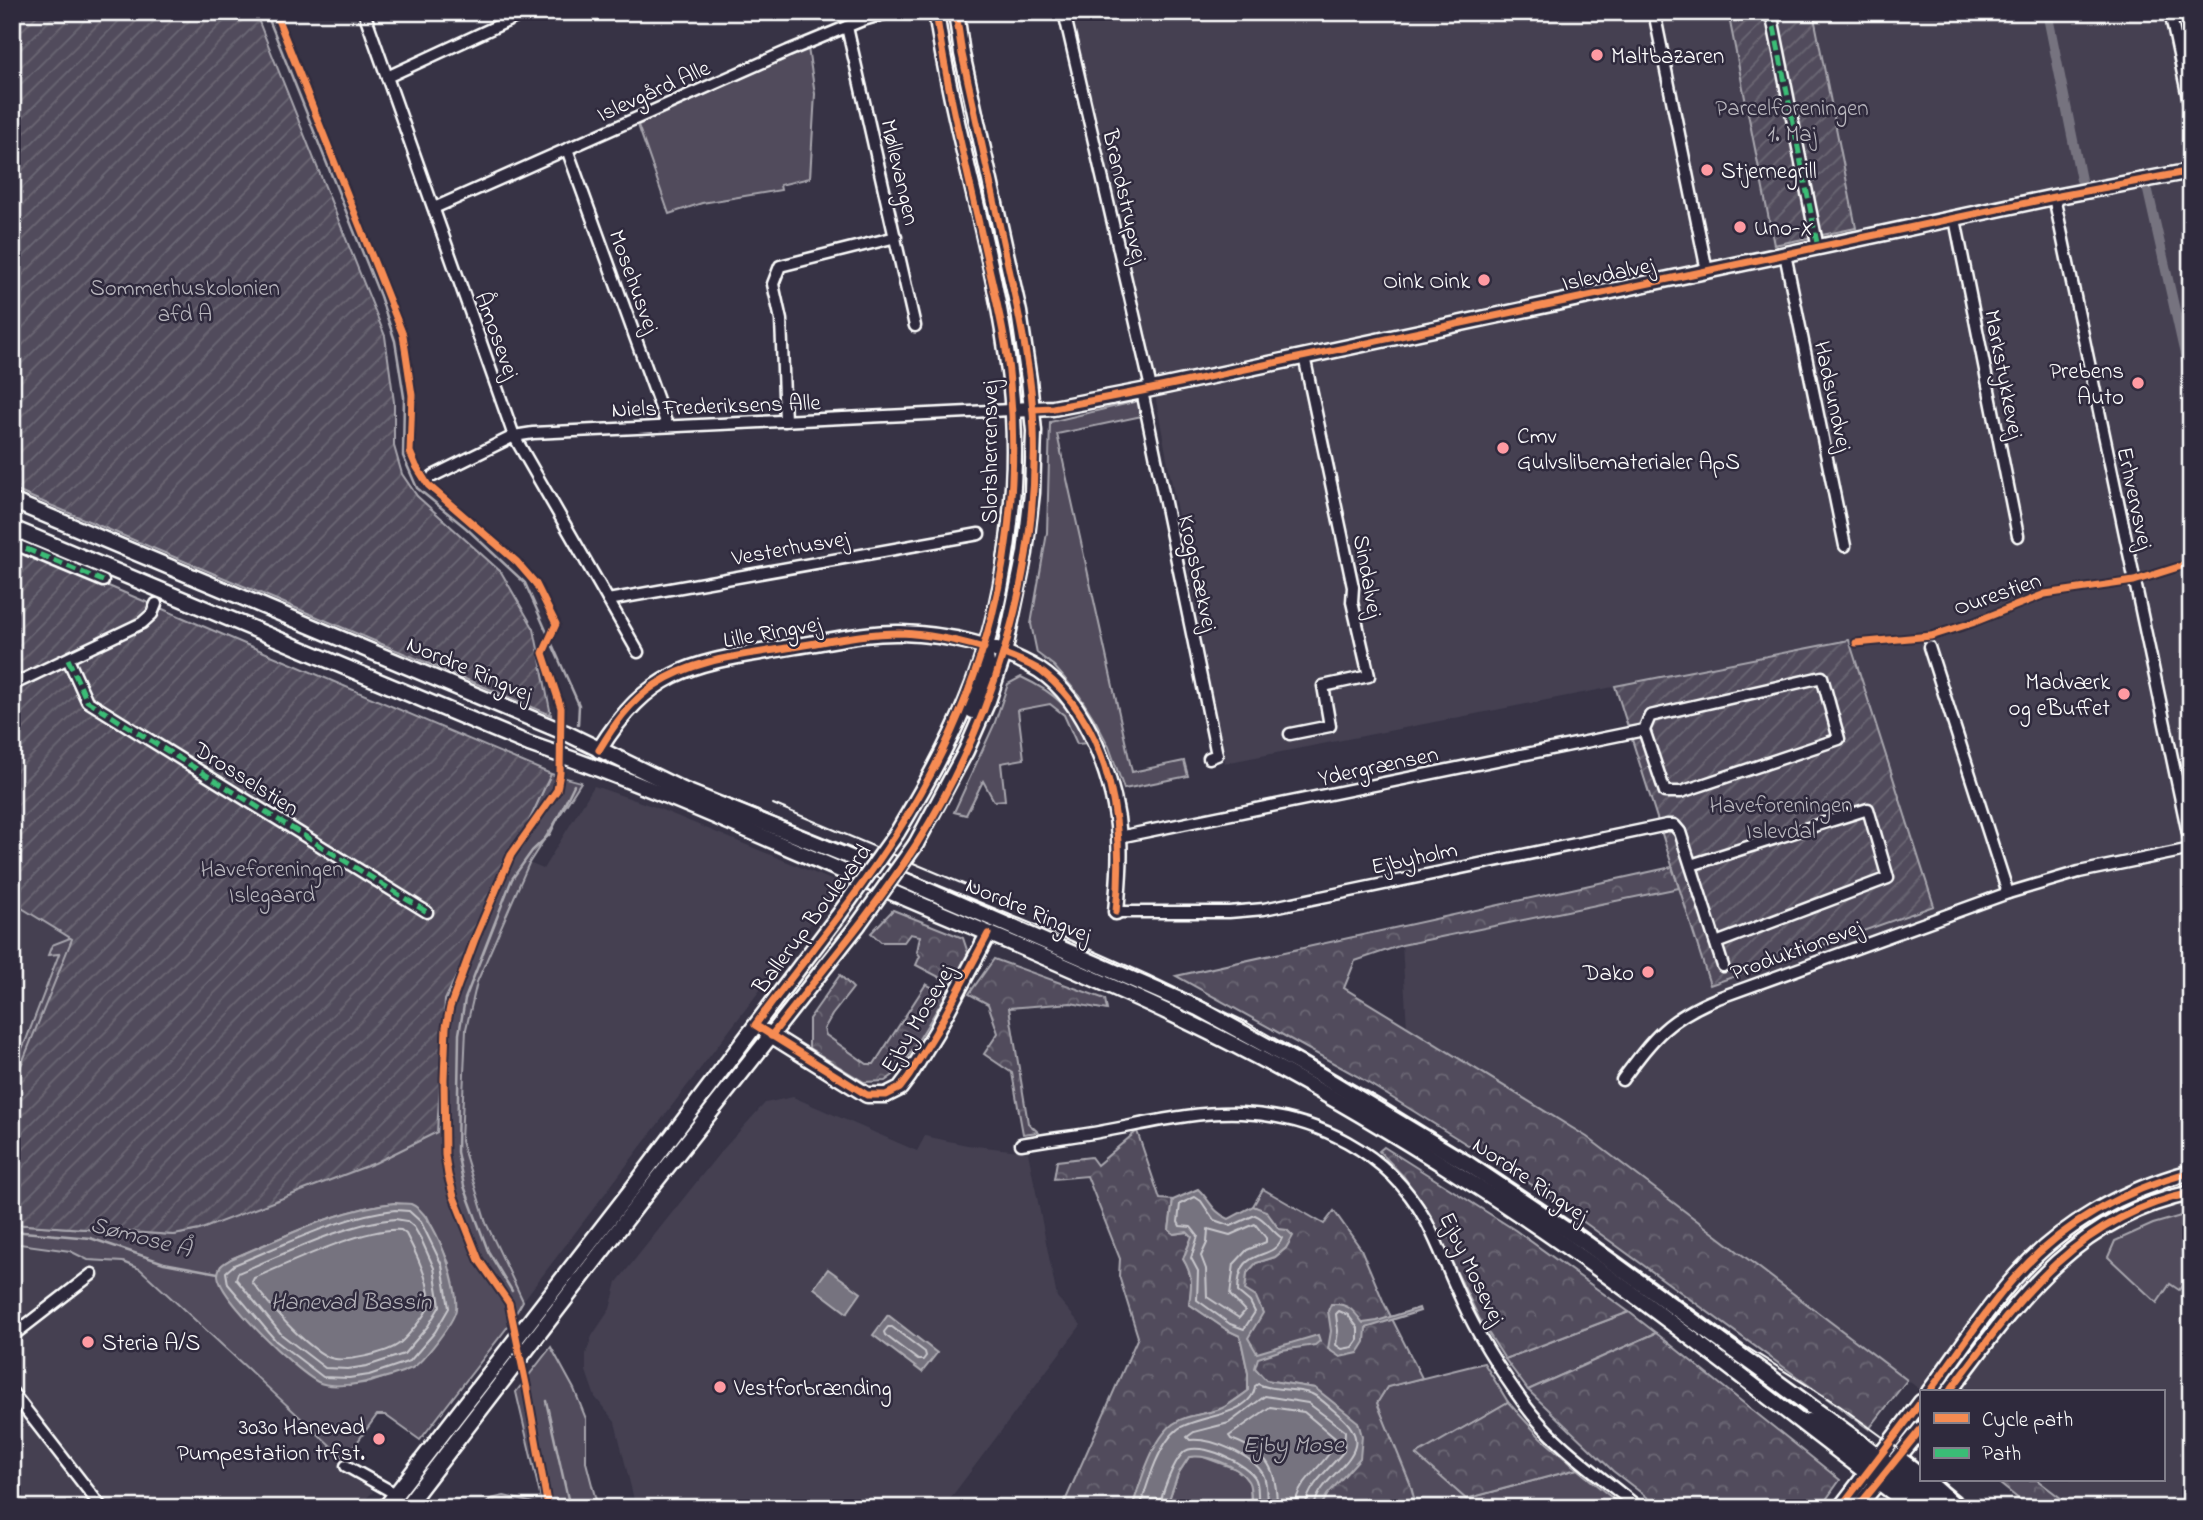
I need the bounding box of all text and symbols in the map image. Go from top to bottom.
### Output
place label: Maltbazaren [1611,41,1724,74]
marker: Maltbazaren [1589,47,1605,63]
street label: Islevgård Alle [592,52,717,133]
park label: Parcelforeningen 1. Maj [1715,93,1869,152]
street label: Møllevangen [869,116,927,229]
street label: Brandstrupvej [1092,126,1155,268]
place label: Stjernegrill [1721,156,1817,190]
marker: Stjernegrill [1699,162,1715,178]
place label: Uno-X [1754,213,1814,246]
marker: Uno-X [1732,219,1748,235]
street label: Mosehusvej [599,225,667,340]
street label: Islevdalvej [1559,249,1659,301]
place label: Oink Oink [1383,266,1471,299]
marker: Oink Oink [1476,272,1492,288]
park label: Sommerhuskolonien afd A [90,273,280,332]
street label: Åmosevej [465,287,528,385]
street label: Markstykkevej [1972,307,2031,444]
street label: Hadsundvej [1804,338,1860,456]
place label: Prebens Auto [2049,356,2124,415]
marker: Prebens Auto [2130,375,2146,391]
street label: Slotsherrensvej [975,379,1008,524]
street label: Niels Frederiksens Alle [611,387,822,428]
place label: Cmv Gulvslibematerialer ApS [1517,421,1740,480]
marker: Cmv Gulvslibematerialer ApS [1495,440,1511,456]
street label: Erhvervsvej [2107,444,2161,554]
street label: Krogsbækvej [1167,512,1225,636]
street label: Vesterhusvej [728,523,853,576]
street label: Sindalvej [1343,532,1390,622]
street label: Ourestien [1949,565,2046,626]
street label: Lille Ringvej [721,608,826,659]
street label: Nordre Ringvej [401,629,538,713]
place label: Madværk og eBuffet [2009,667,2111,727]
marker: Madværk og eBuffet [2116,686,2132,702]
street label: Drosselstien [186,734,305,826]
street label: Ydergrænsen [1316,739,1442,797]
park label: Haveforeningen Islevdal [1709,790,1853,849]
street label: Ejbyholm [1368,834,1461,887]
street label: Ballerup Boulevard [745,837,881,1002]
park label: Haveforeningen Islegaard [200,854,344,914]
street label: Nordre Ringvej [960,870,1097,954]
street label: Produktionsvej [1726,912,1869,991]
street label: Ejby Mosevej [874,957,967,1081]
place label: Dako [1582,958,1634,991]
marker: Dako [1640,964,1656,980]
street label: Nordre Ringvej [1464,1130,1595,1234]
street label: Ejby Mosevej [1427,1207,1513,1333]
water label: Sømose Å [86,1208,196,1269]
water label: Hanevad Bassin [271,1286,433,1321]
place label: Steria A/S [102,1328,200,1361]
marker: Steria A/S [80,1334,96,1350]
place label: Vestforbrænding [733,1373,892,1407]
marker: Vestforbrænding [712,1379,728,1395]
legend [1920,1390,2164,1482]
text: Cycle path [1982,1406,2073,1438]
place label: 3030 Hanevad Pumpestation trfst. [177,1412,365,1471]
water label: Ejby Mose [1242,1429,1345,1464]
marker: 3030 Hanevad Pumpestation trfst. [371,1431,387,1447]
text: Path [1982,1440,2021,1470]

